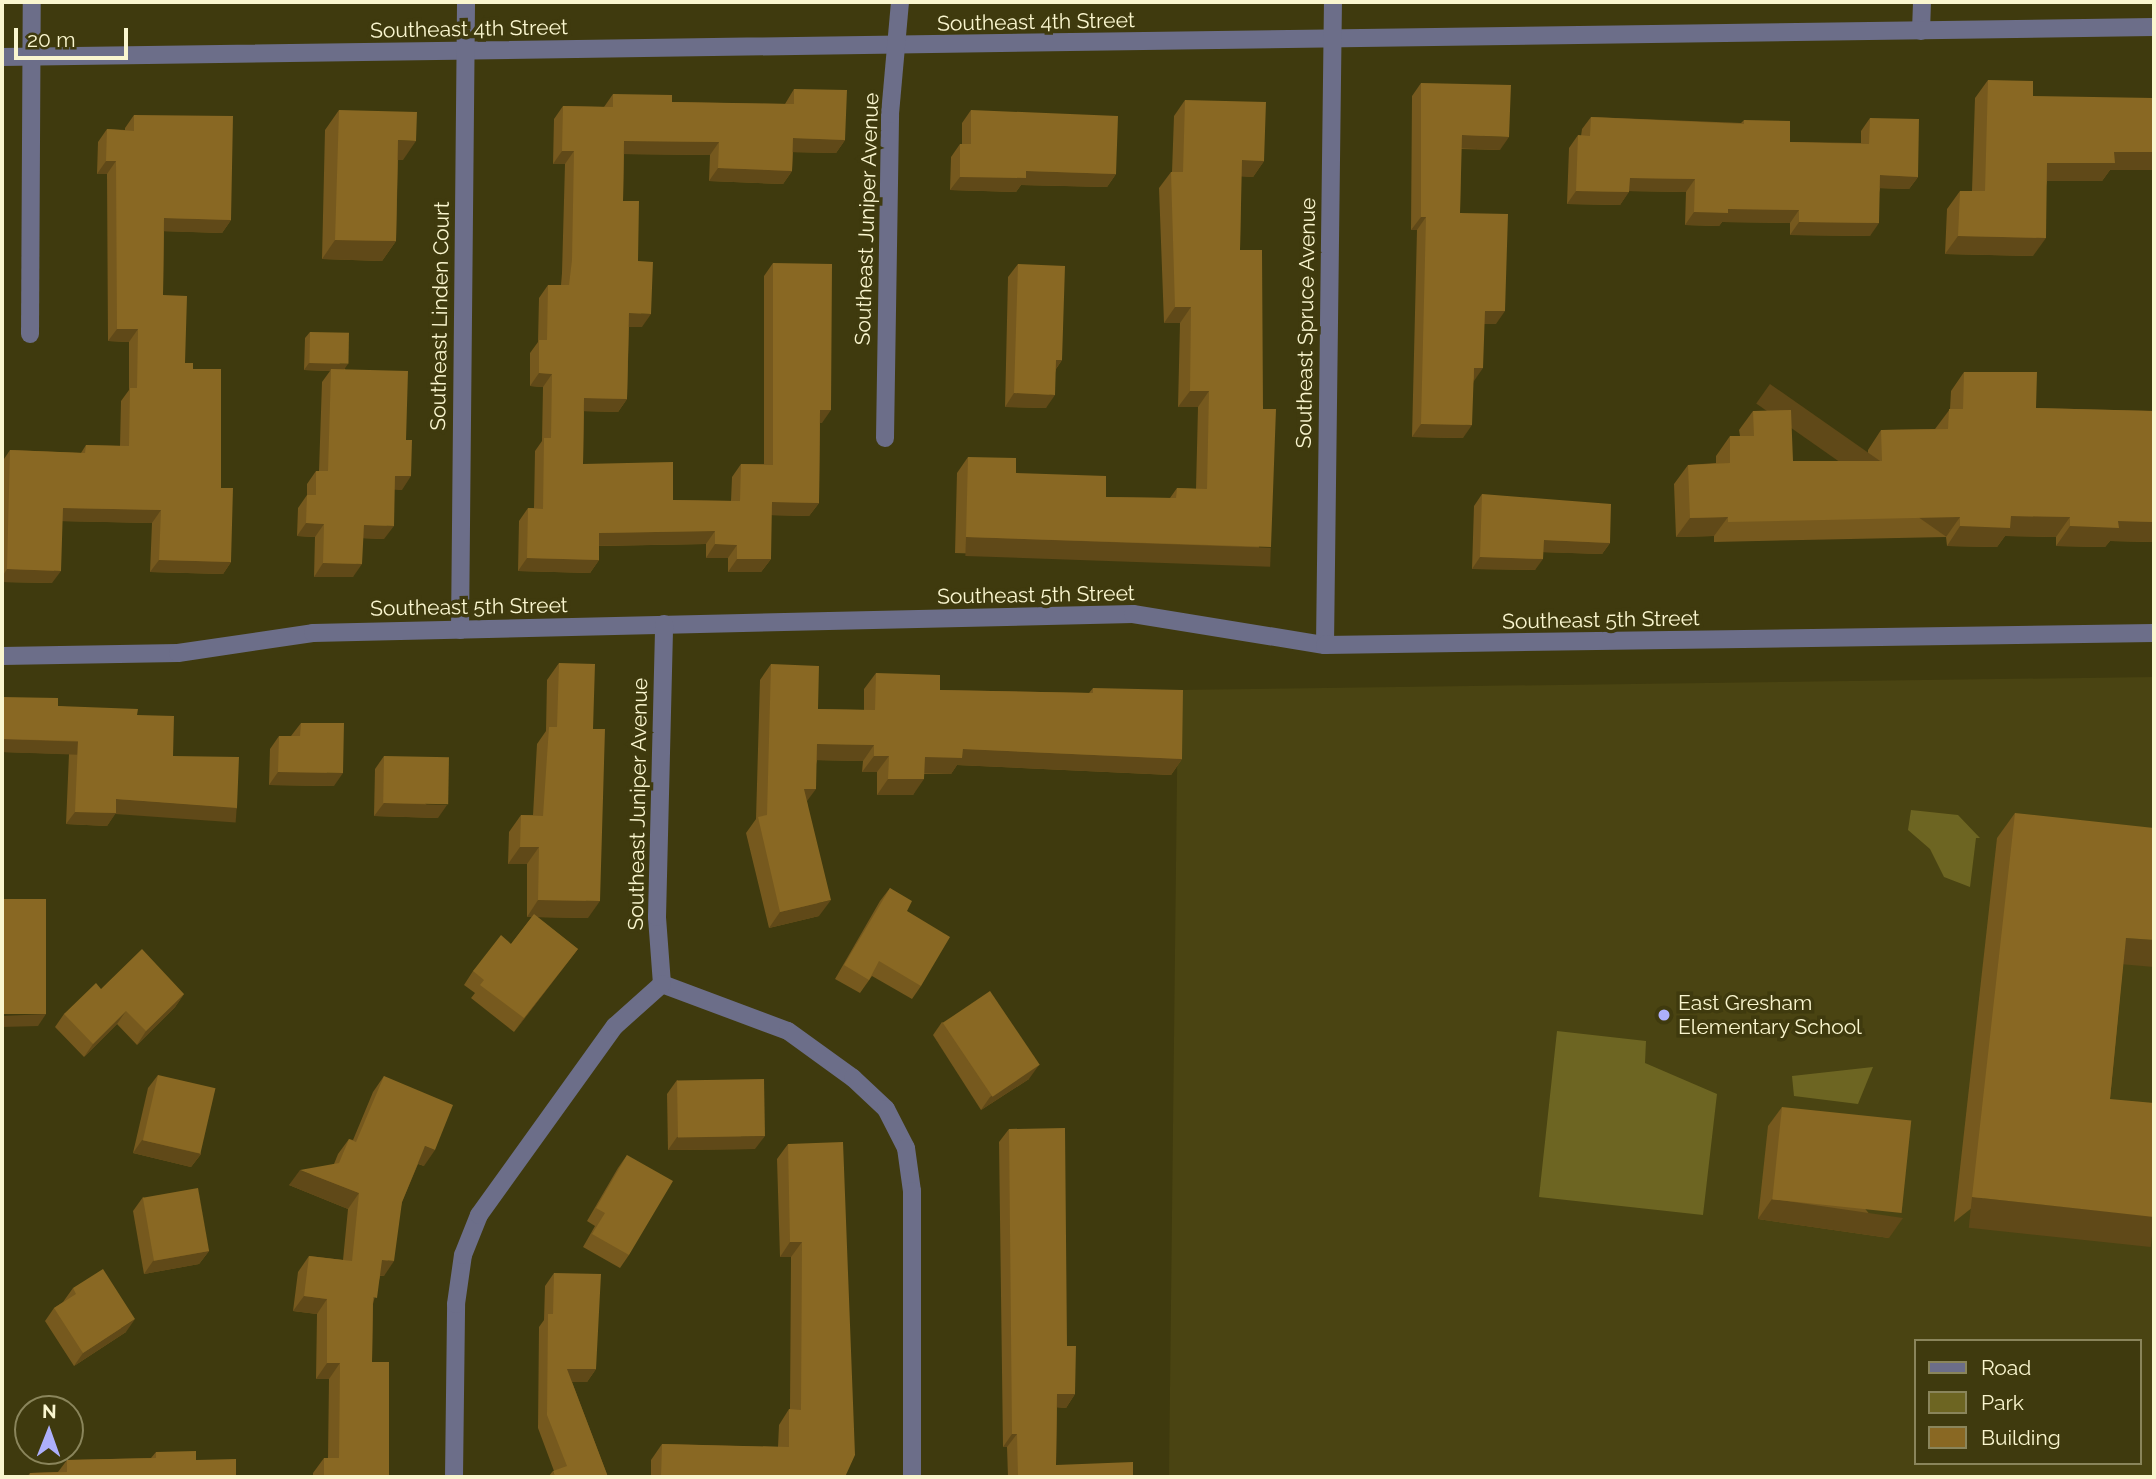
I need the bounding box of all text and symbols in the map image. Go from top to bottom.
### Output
street label: Southeast 4th Street [937,8,1135,36]
scale bar [18,14,131,58]
street label: Southeast 4th Street [370,15,568,43]
text: 20 m [27,27,75,52]
street label: Southeast Juniper Avenue [850,91,884,347]
street label: Southeast Spruce Avenue [1291,197,1321,449]
street label: Southeast Linden Court [425,201,455,431]
street label: Southeast 5th Street [937,581,1135,609]
street label: Southeast 5th Street [370,593,568,621]
street label: Southeast 5th Street [1502,606,1700,634]
street label: Southeast Juniper Avenue [623,677,653,931]
place label: East Gresham Elementary School [1678,990,1862,1040]
marker: East Gresham Elementary School [1656,1007,1672,1023]
legend [1914,1339,2142,1465]
text: Road [1981,1355,2031,1380]
text: Park [1981,1390,2024,1415]
north arrow [14,1395,84,1465]
text: N [42,1400,57,1422]
text: Building [1981,1425,2061,1450]

